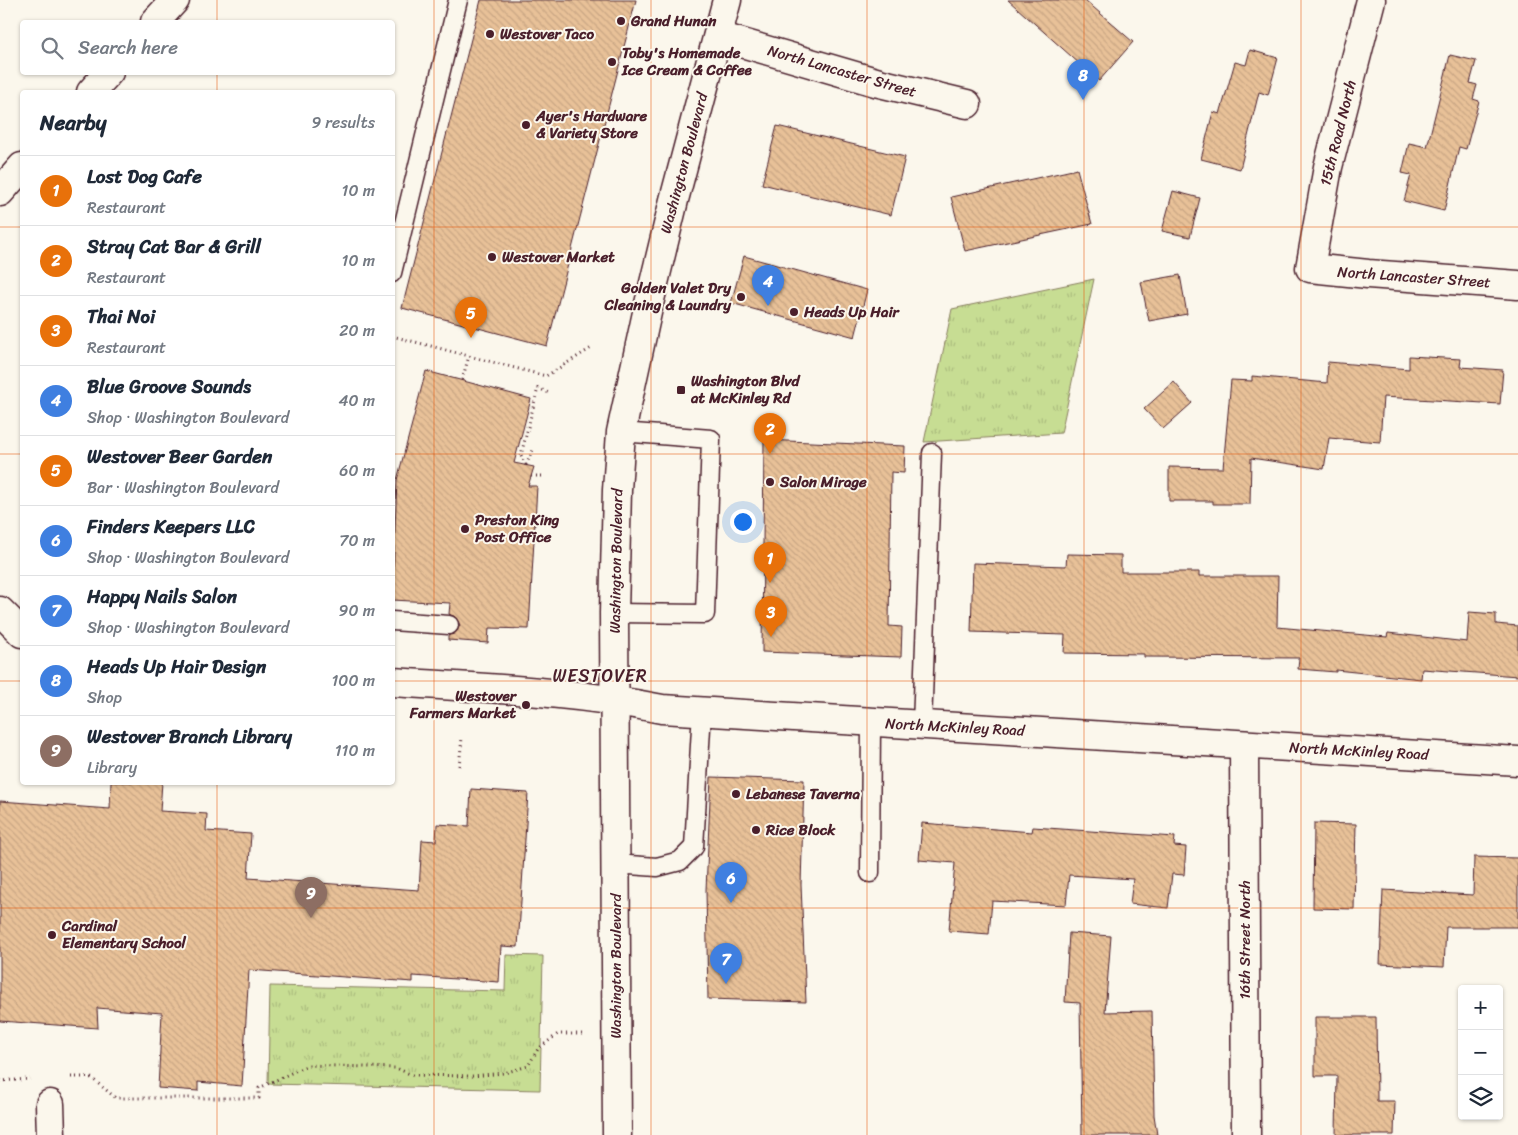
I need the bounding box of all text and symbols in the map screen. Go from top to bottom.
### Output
place label: Grand Hunan [630,8,717,34]
marker: Grand Hunan [615,15,627,27]
search box [20,20,395,75]
place label: Westover Taco [500,21,595,47]
marker: Westover Taco [484,28,496,40]
text: Search here [78,31,178,64]
icon: search [38,34,66,62]
street label: North Lancaster Street [765,37,920,105]
place label: Toby's Homemade Ice Cream & Coffee [621,40,753,83]
marker: Toby's Homemade Ice Cream & Coffee [606,56,618,68]
pin: 8 [1067,59,1099,100]
street label: 15th Road North [1312,77,1364,189]
street label: Washington Boulevard [653,89,716,236]
place label: Ayer's Hardware & Variety Store [535,103,647,146]
text: Nearby [40,104,106,142]
text: 9 results [311,108,375,137]
marker: Ayer's Hardware & Variety Store [520,119,532,131]
text: Lost Dog Cafe [87,160,202,193]
text: 1 [53,176,59,205]
text: 10 m [342,176,375,205]
text: Restaurant [87,193,166,222]
text: Stray Cat Bar & Grill [87,230,261,263]
place label: Westover Market [502,244,615,270]
text: 2 [51,246,61,275]
text: 10 m [342,246,375,275]
marker: Westover Market [486,251,498,263]
street label: North Lancaster Street [1336,259,1492,295]
text: Restaurant [87,263,166,292]
pin: 4 [752,265,784,306]
place label: Golden Valet Dry Cleaning & Laundry [603,275,732,318]
marker: Golden Valet Dry Cleaning & Laundry [735,291,747,303]
pin: 5 [455,297,487,338]
place label: Heads Up Hair [803,299,901,325]
text: Thai Noi [87,300,155,333]
marker: Heads Up Hair [788,306,800,318]
text: 3 [52,316,60,345]
text: 20 m [339,316,375,345]
text: Restaurant [87,333,166,362]
place label: Washington Blvd at McKinley Rd [690,368,801,411]
text: Blue Groove Sounds [87,370,251,403]
marker: Washington Blvd at McKinley Rd [675,384,687,396]
text: 4 [51,386,61,415]
text: 40 m [338,386,375,415]
text: Shop · Washington Boulevard [87,403,289,432]
pin: 2 [754,413,786,454]
text: Westover Beer Garden [87,440,272,473]
text: 5 [51,456,61,485]
text: 60 m [339,456,375,485]
place label: Salon Mirage [779,469,867,495]
text: Bar · Washington Boulevard [87,473,279,502]
marker: Salon Mirage [764,476,776,488]
street label: Washington Boulevard [602,487,630,634]
place label: Preston King Post Office [475,507,560,550]
your location [730,509,756,535]
text: Finders Keepers LLC [87,510,255,543]
marker: Preston King Post Office [459,523,471,535]
text: 6 [51,526,61,555]
text: 70 m [339,526,375,555]
pin: 1 [754,542,786,583]
text: Shop · Washington Boulevard [87,543,289,572]
text: Happy Nails Salon [87,580,237,613]
text: 7 [51,596,61,625]
text: 90 m [339,596,375,625]
pin: 3 [755,596,787,637]
text: Shop · Washington Boulevard [87,613,289,642]
text: Heads Up Hair Design [87,650,266,683]
district label: WESTOVER [552,660,648,692]
text: 8 [51,666,61,695]
text: 100 m [331,666,375,695]
text: Shop [87,683,122,712]
place label: Westover Farmers Market [409,683,518,726]
marker: Westover Farmers Market [520,699,532,711]
street label: North McKinley Road [885,710,1027,744]
text: Westover Branch Library [87,720,292,753]
street label: North McKinley Road [1289,734,1431,768]
text: 9 [51,736,61,765]
text: 110 m [335,736,375,765]
text: Library [87,753,137,782]
place label: Lebanese Taverna [746,781,861,807]
marker: Lebanese Taverna [730,788,742,800]
place label: Rice Block [765,817,836,843]
marker: Rice Block [750,824,762,836]
pin: 6 [715,862,747,903]
pin: 9 [295,877,327,918]
street label: 16th Street North [1232,880,1258,1000]
street label: Washington Boulevard [603,892,629,1038]
place label: Cardinal Elementary School [61,913,187,956]
marker: Cardinal Elementary School [46,929,58,941]
pin: 7 [710,943,742,984]
map controls [1458,985,1503,1120]
button: + [1458,985,1503,1030]
button: − [1458,1030,1503,1075]
button: layers [1458,1075,1503,1120]

